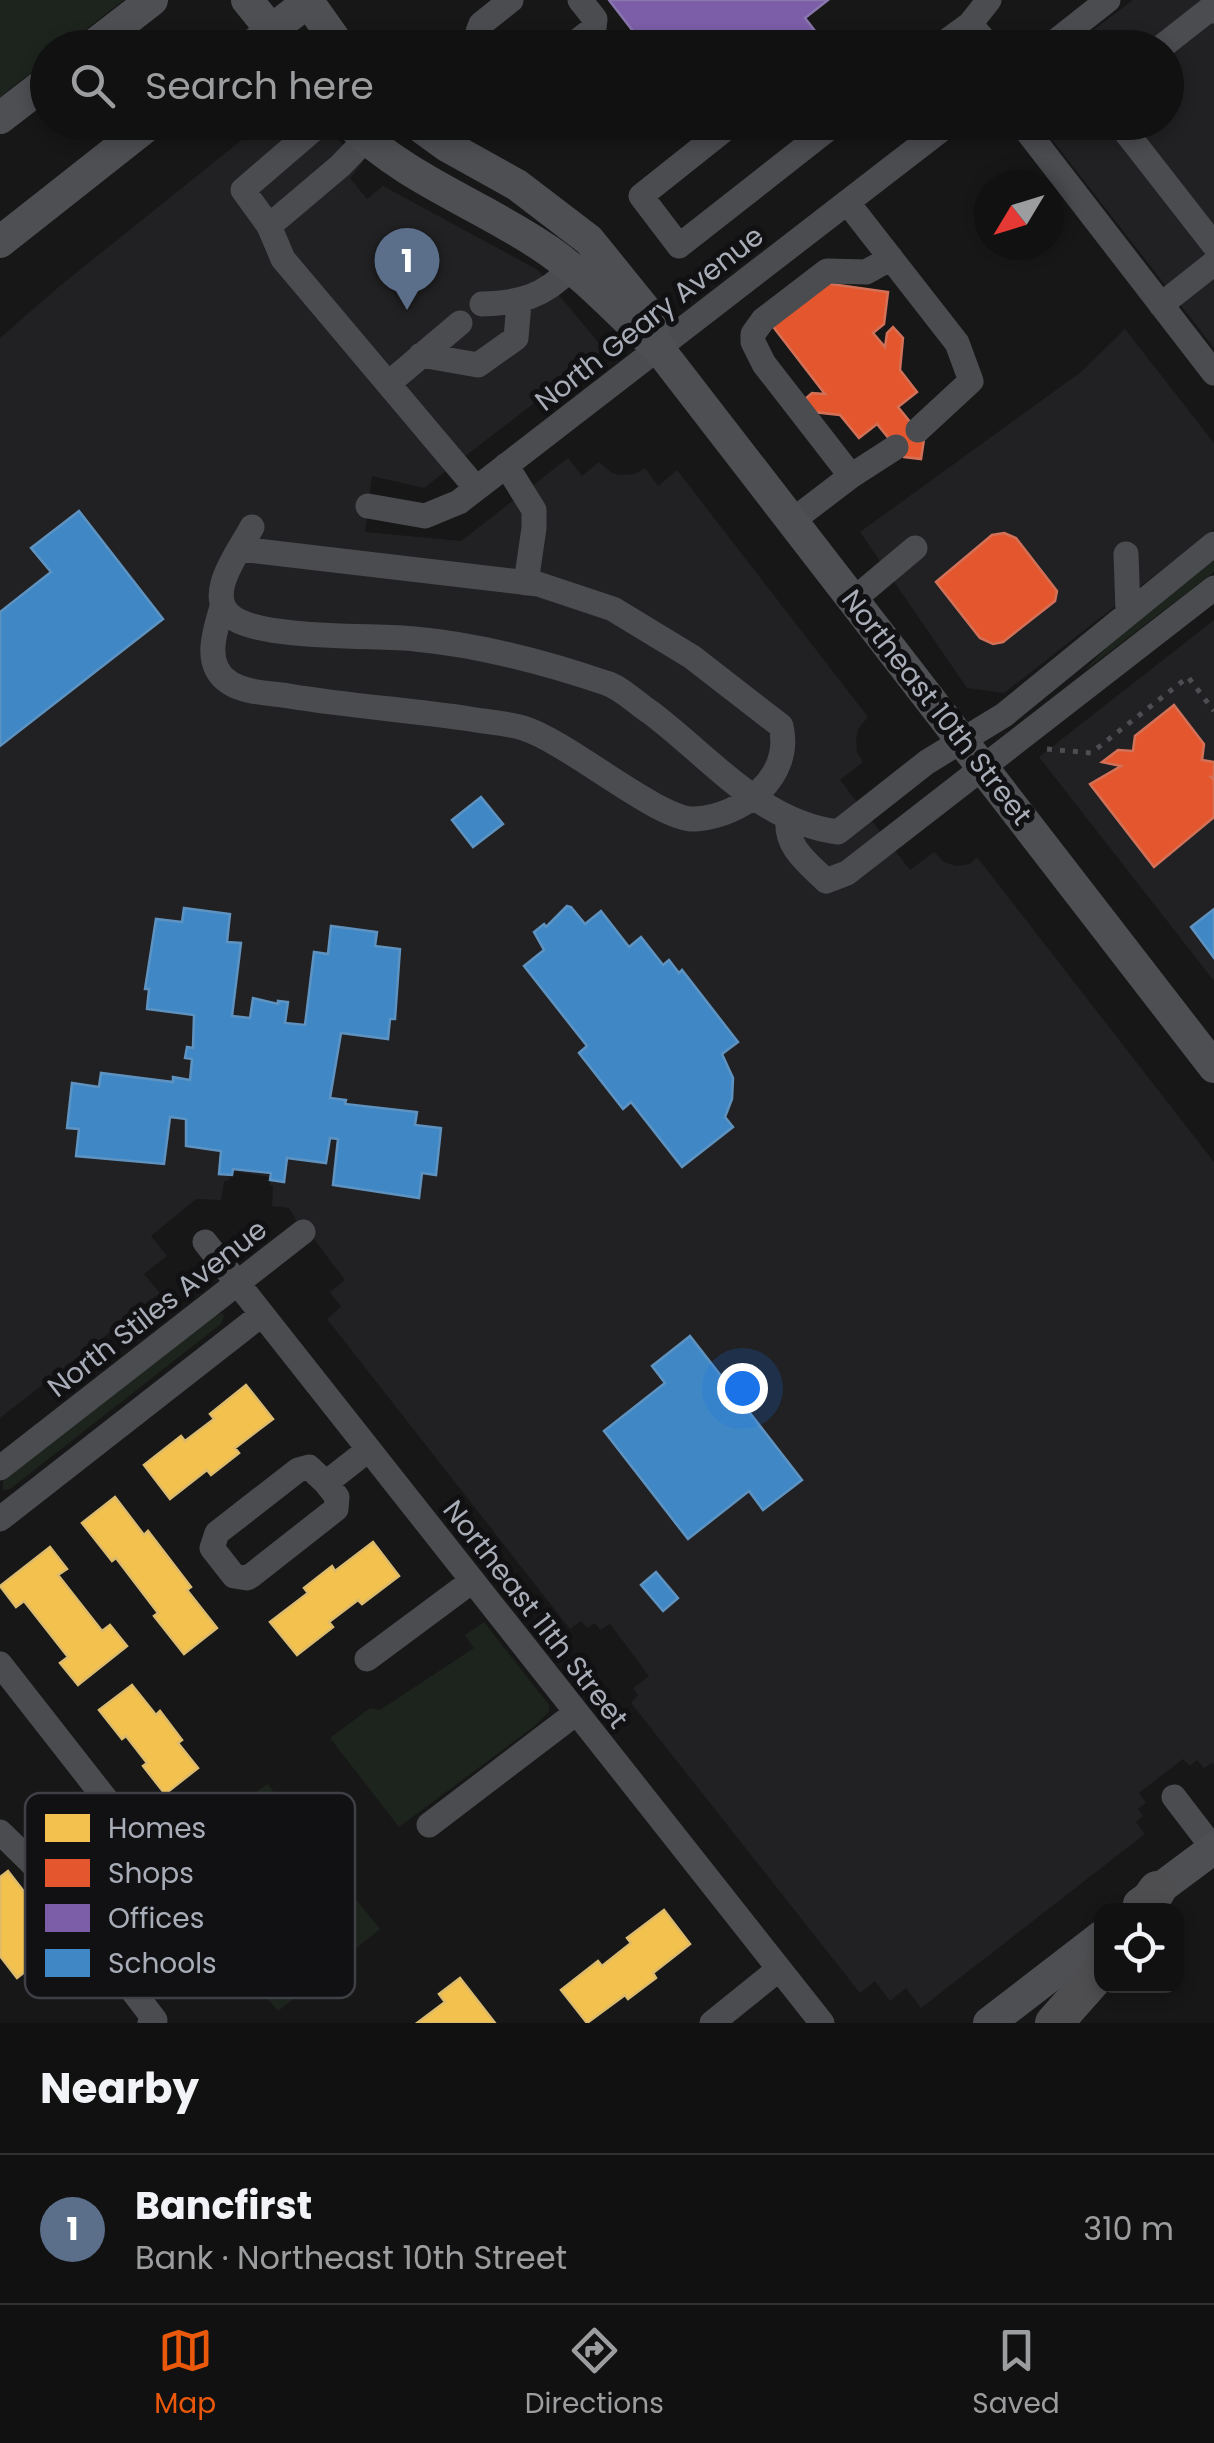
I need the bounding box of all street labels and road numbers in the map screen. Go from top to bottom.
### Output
street label: North Geary Avenue [527,217,772,420]
street label: Northeast 10th Street [832,581,1041,833]
street label: North Stiles Avenue [39,1210,275,1406]
street label: Northeast 11th Street [434,1492,637,1737]

